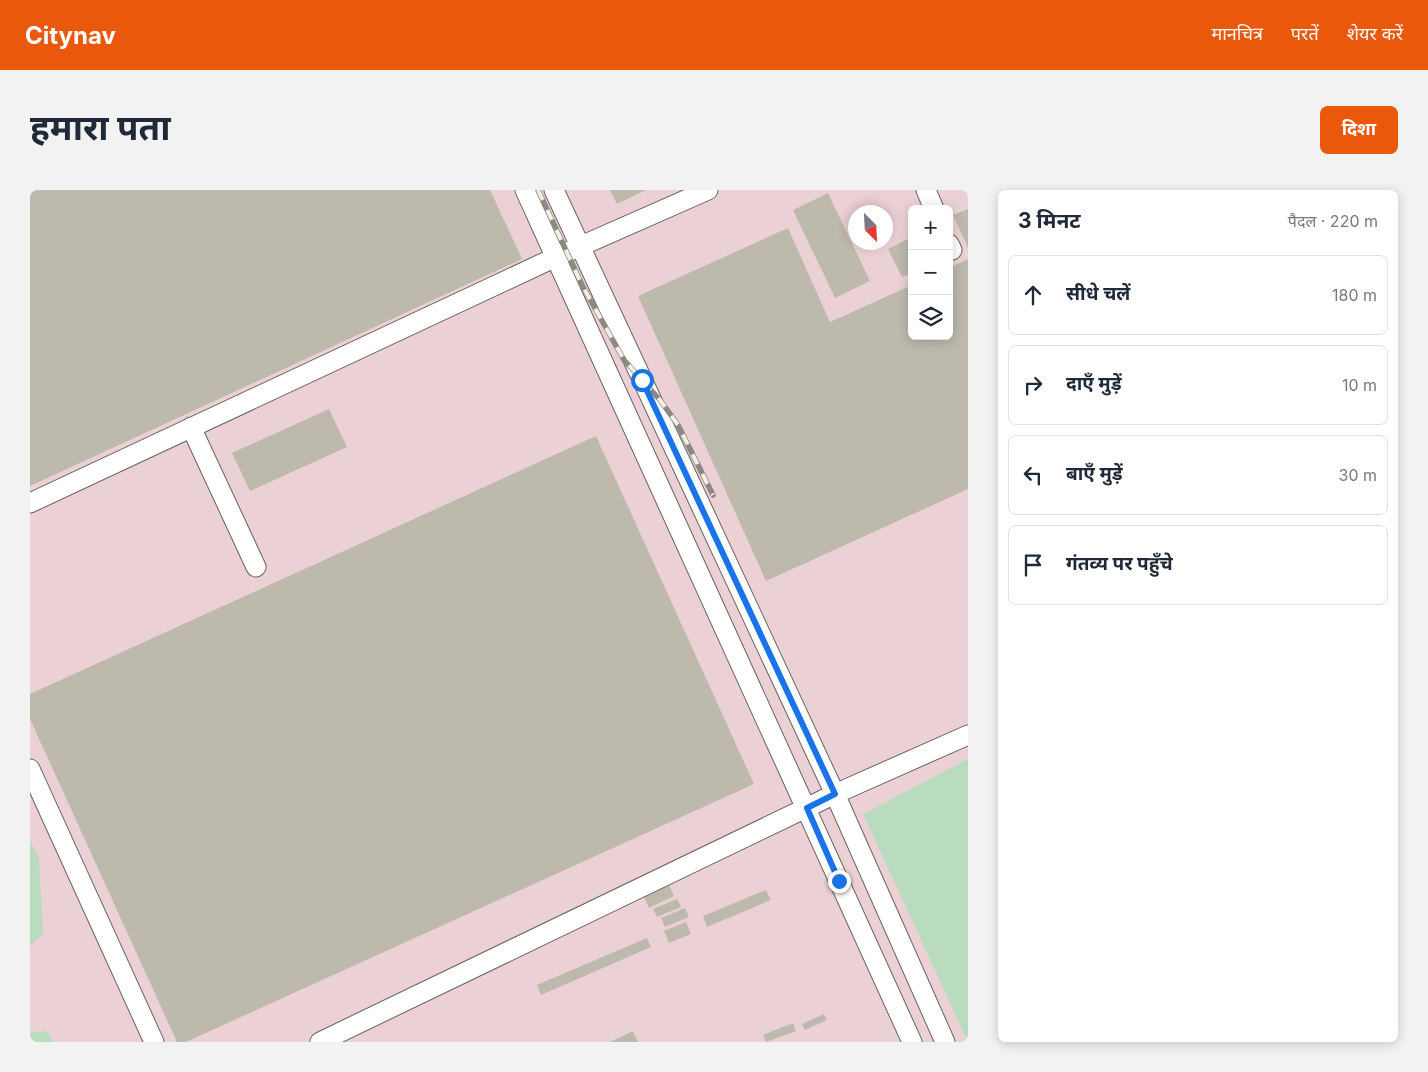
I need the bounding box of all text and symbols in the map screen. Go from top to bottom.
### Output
text: Citynav [25,21,116,50]
text: मानचित्र [1211,23,1263,44]
text: परतें [1291,23,1319,44]
text: शेयर करें [1347,23,1403,44]
text: हमारा पता [30,106,170,148]
button: दिशा [1320,106,1398,154]
north arrow [848,205,893,250]
map controls [908,205,953,340]
button: + [908,205,953,250]
text: 3 मिनट [1018,208,1081,233]
text: पैदल · 220 m [1288,211,1378,231]
button: − [908,250,953,295]
icon: ahead [1019,281,1047,309]
text: सीधे चलें [1066,282,1130,305]
text: 180 m [1332,285,1377,305]
button: layers [908,295,953,340]
route start [631,369,654,392]
icon: right [1019,371,1047,399]
text: दाएँ मुड़ें [1066,372,1122,395]
text: 10 m [1342,375,1377,395]
icon: left [1019,461,1047,489]
text: बाएँ मुड़ें [1066,462,1123,485]
text: 30 m [1339,465,1377,485]
icon: arrive [1019,551,1047,579]
text: गंतव्य पर पहुँचे [1066,552,1173,575]
route end [828,870,851,893]

